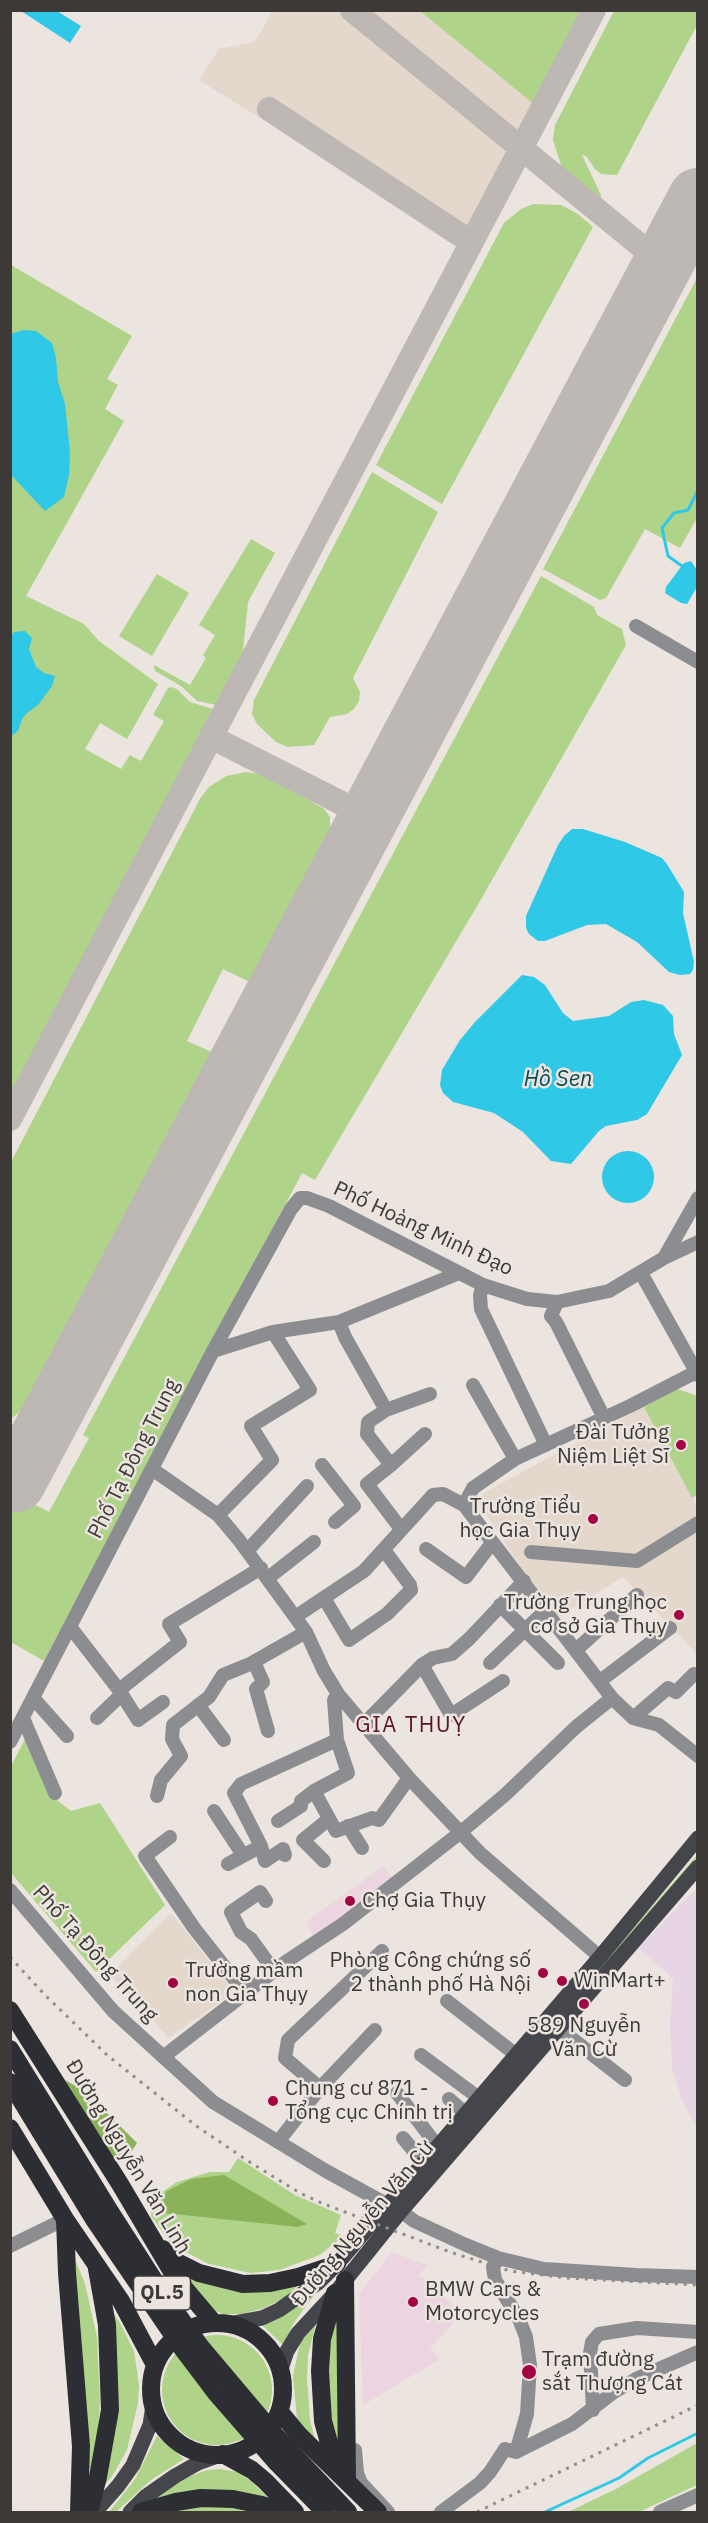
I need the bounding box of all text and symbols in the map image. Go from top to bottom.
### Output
water label: Hồ Sen [524,1067,592,1093]
street label: Phố Hoàng Minh Đạo [329,1176,517,1282]
street label: Phố Tạ Đông Trung [83,1375,185,1543]
place label: Đài Tưởng Niệm Liệt Sĩ [557,1420,669,1470]
marker: Đài Tưởng Niệm Liệt Sĩ [674,1438,688,1452]
place label: Trường Tiểu học Gia Thụy [459,1494,581,1544]
marker: Trường Tiểu học Gia Thụy [586,1512,600,1526]
place label: Trường Trung học cơ sở Gia Thụy [504,1590,667,1640]
marker: Trường Trung học cơ sở Gia Thụy [672,1608,686,1622]
district label: GIA THUỴ [355,1713,467,1739]
street label: Phố Tạ Đông Trung [27,1880,163,2028]
place label: Chợ Gia Thụy [362,1888,486,1914]
marker: Chợ Gia Thụy [343,1894,357,1908]
place label: Phòng Công chứng số 2 thành phố Hà Nội [329,1948,531,1998]
place label: Trường mầm non Gia Thụy [185,1958,308,2008]
marker: Phòng Công chứng số 2 thành phố Hà Nội [536,1966,550,1980]
place label: WinMart+ [574,1968,666,1994]
marker: WinMart+ [555,1974,569,1988]
marker: Trường mầm non Gia Thụy [166,1976,180,1990]
marker: 589 Nguyễn Văn Cừ [577,1997,591,2011]
place label: 589 Nguyễn Văn Cừ [527,2013,641,2063]
street label: Đường Nguyễn Văn Linh [60,2055,196,2259]
place label: Chung cư 871 - Tổng cục Chính trị [285,2076,453,2126]
marker: Chung cư 871 - Tổng cục Chính trị [266,2094,280,2108]
street label: Đường Nguyễn Văn Cừ [287,2136,439,2312]
road number: QL.5 [134,2276,190,2310]
place label: BMW Cars & Motorcycles [425,2277,541,2327]
marker: BMW Cars & Motorcycles [406,2295,420,2309]
place label: Trạm đường sắt Thượng Cát [542,2347,683,2397]
marker: Trạm đường sắt Thượng Cát [520,2363,538,2381]

